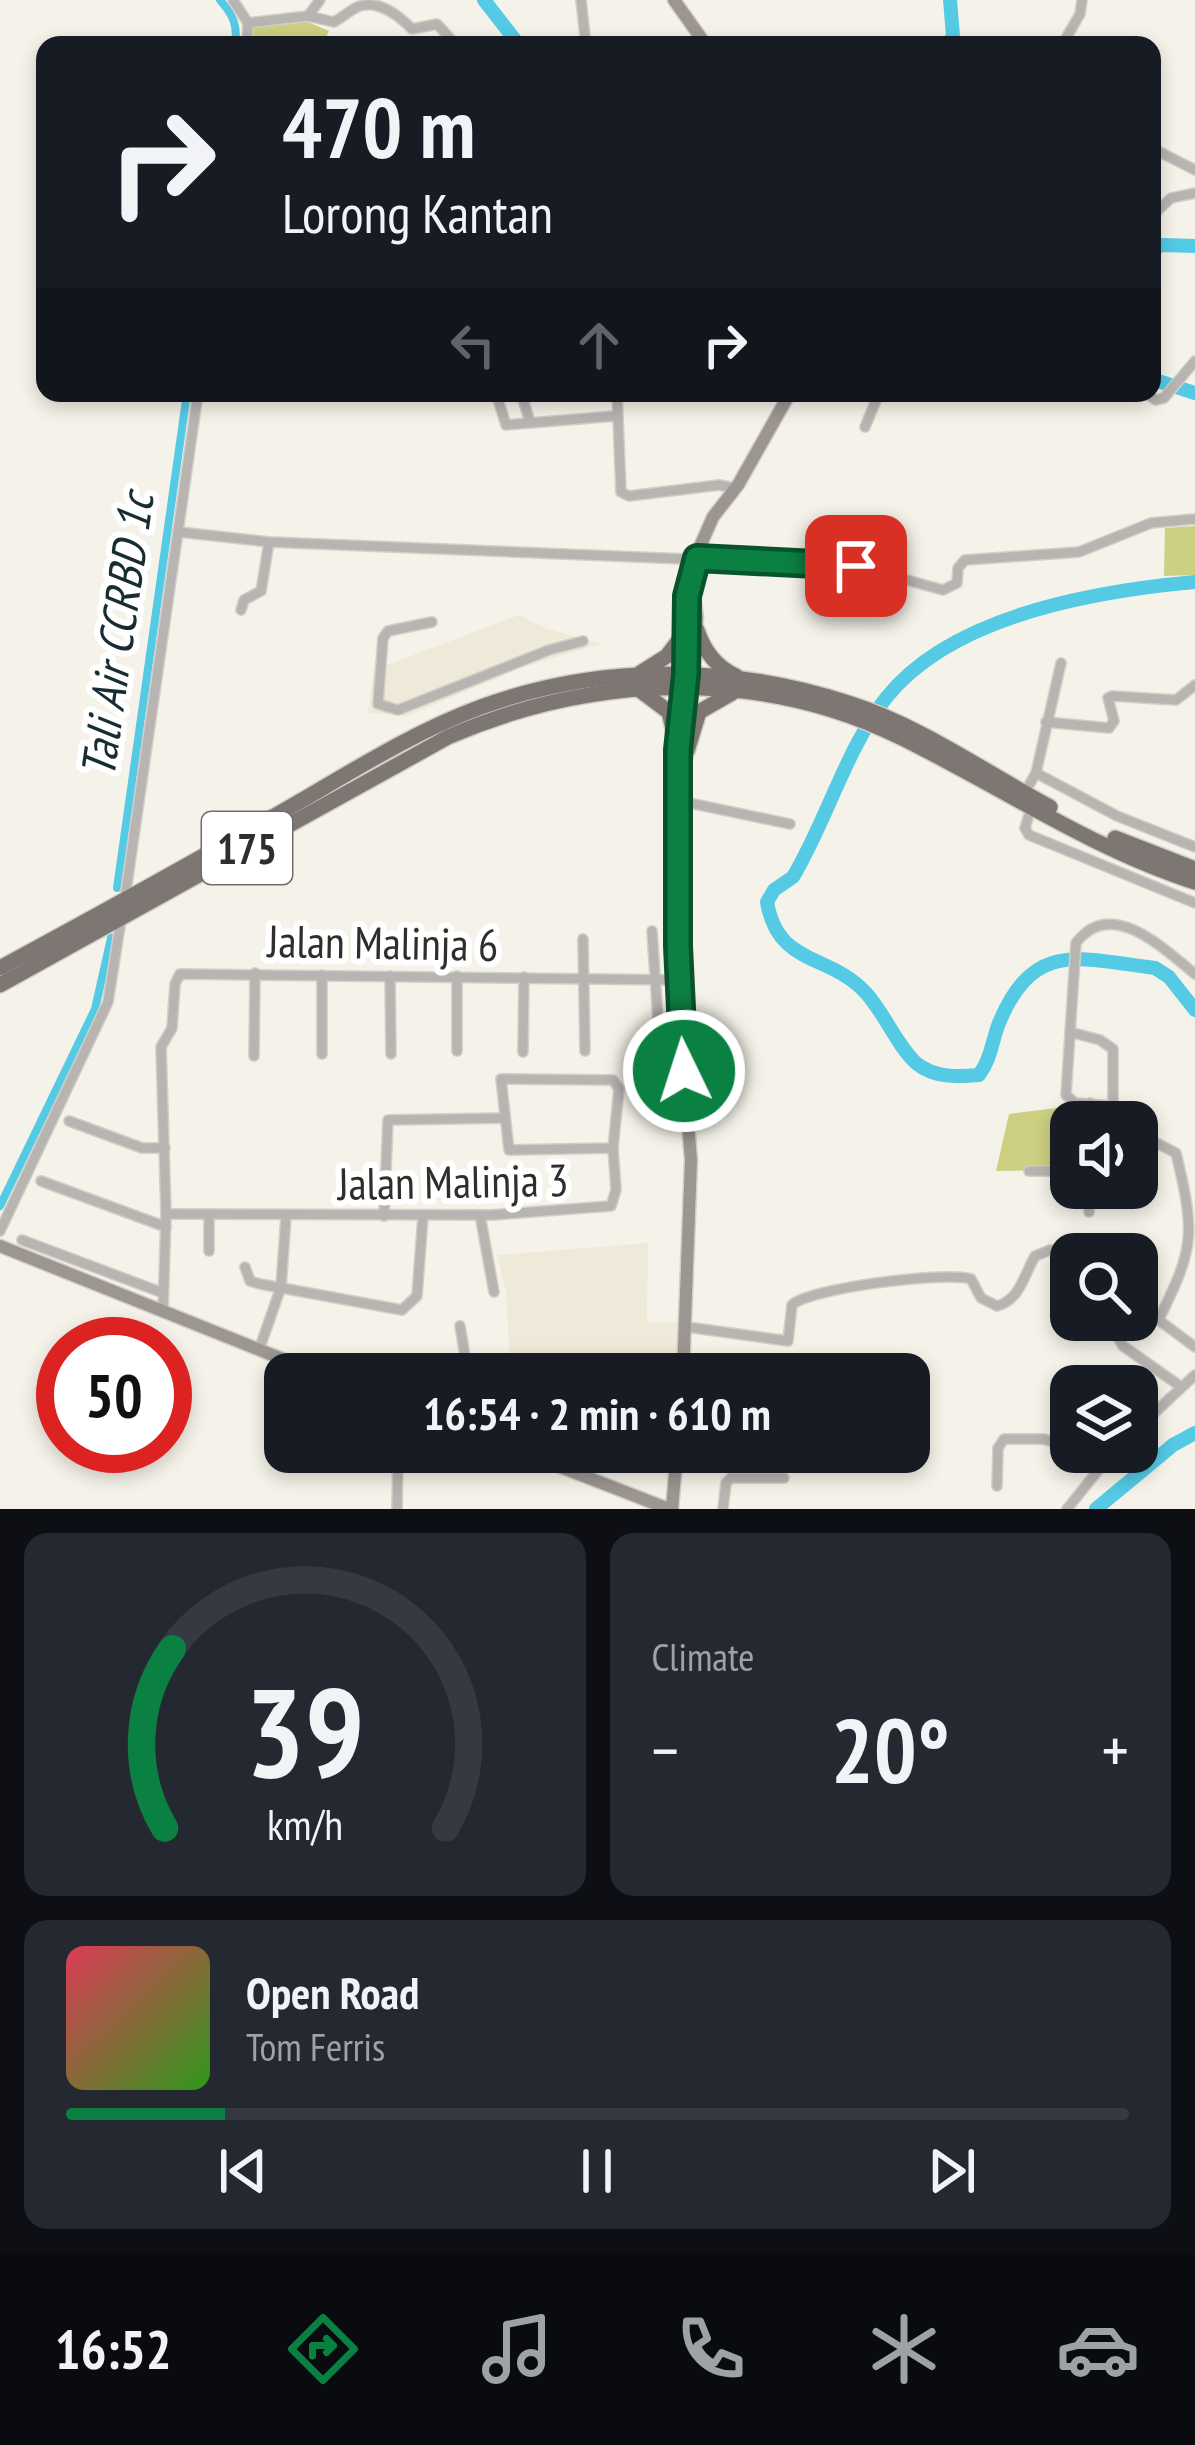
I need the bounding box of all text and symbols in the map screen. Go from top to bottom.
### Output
text: 470 m [282,72,475,181]
icon: right [84,84,240,240]
text: Lorong Kantan [282,178,553,248]
icon: left [440,312,506,378]
icon: ahead [566,312,632,378]
icon: right [692,312,758,378]
water label: Tali Air CCRBD 1c [65,484,167,781]
pin [805,515,907,617]
icon: arrive [823,533,889,599]
road number: 175 [202,812,292,884]
street label: Jalan Malinja 6 [265,911,499,973]
position arrow [621,1008,747,1134]
map controls [1050,1101,1158,1473]
button: sound [1050,1101,1158,1209]
street label: Jalan Malinja 3 [335,1150,569,1212]
button: search [1050,1233,1158,1341]
speed limit sign: 50 [36,1317,192,1473]
button: layers [1050,1365,1158,1473]
text: 16:54 · 2 min · 610 m [423,1384,771,1442]
text: Climate [652,1631,754,1682]
text: 39 [245,1650,364,1811]
text: 20° [831,1691,950,1808]
text: − [652,1707,679,1792]
text: + [1102,1707,1129,1792]
text: km/h [267,1795,343,1851]
text: Open Road [246,1963,419,2021]
text: Tom Ferris [246,2021,385,2072]
icon: previous [210,2138,276,2204]
icon: pause [564,2138,630,2204]
icon: next [919,2138,985,2204]
icon: directions [281,2307,365,2391]
icon: music [475,2307,559,2391]
icon: phone [669,2307,753,2391]
icon: climate [862,2307,946,2391]
icon: car [1056,2307,1140,2391]
text: 16:52 [55,2314,172,2384]

